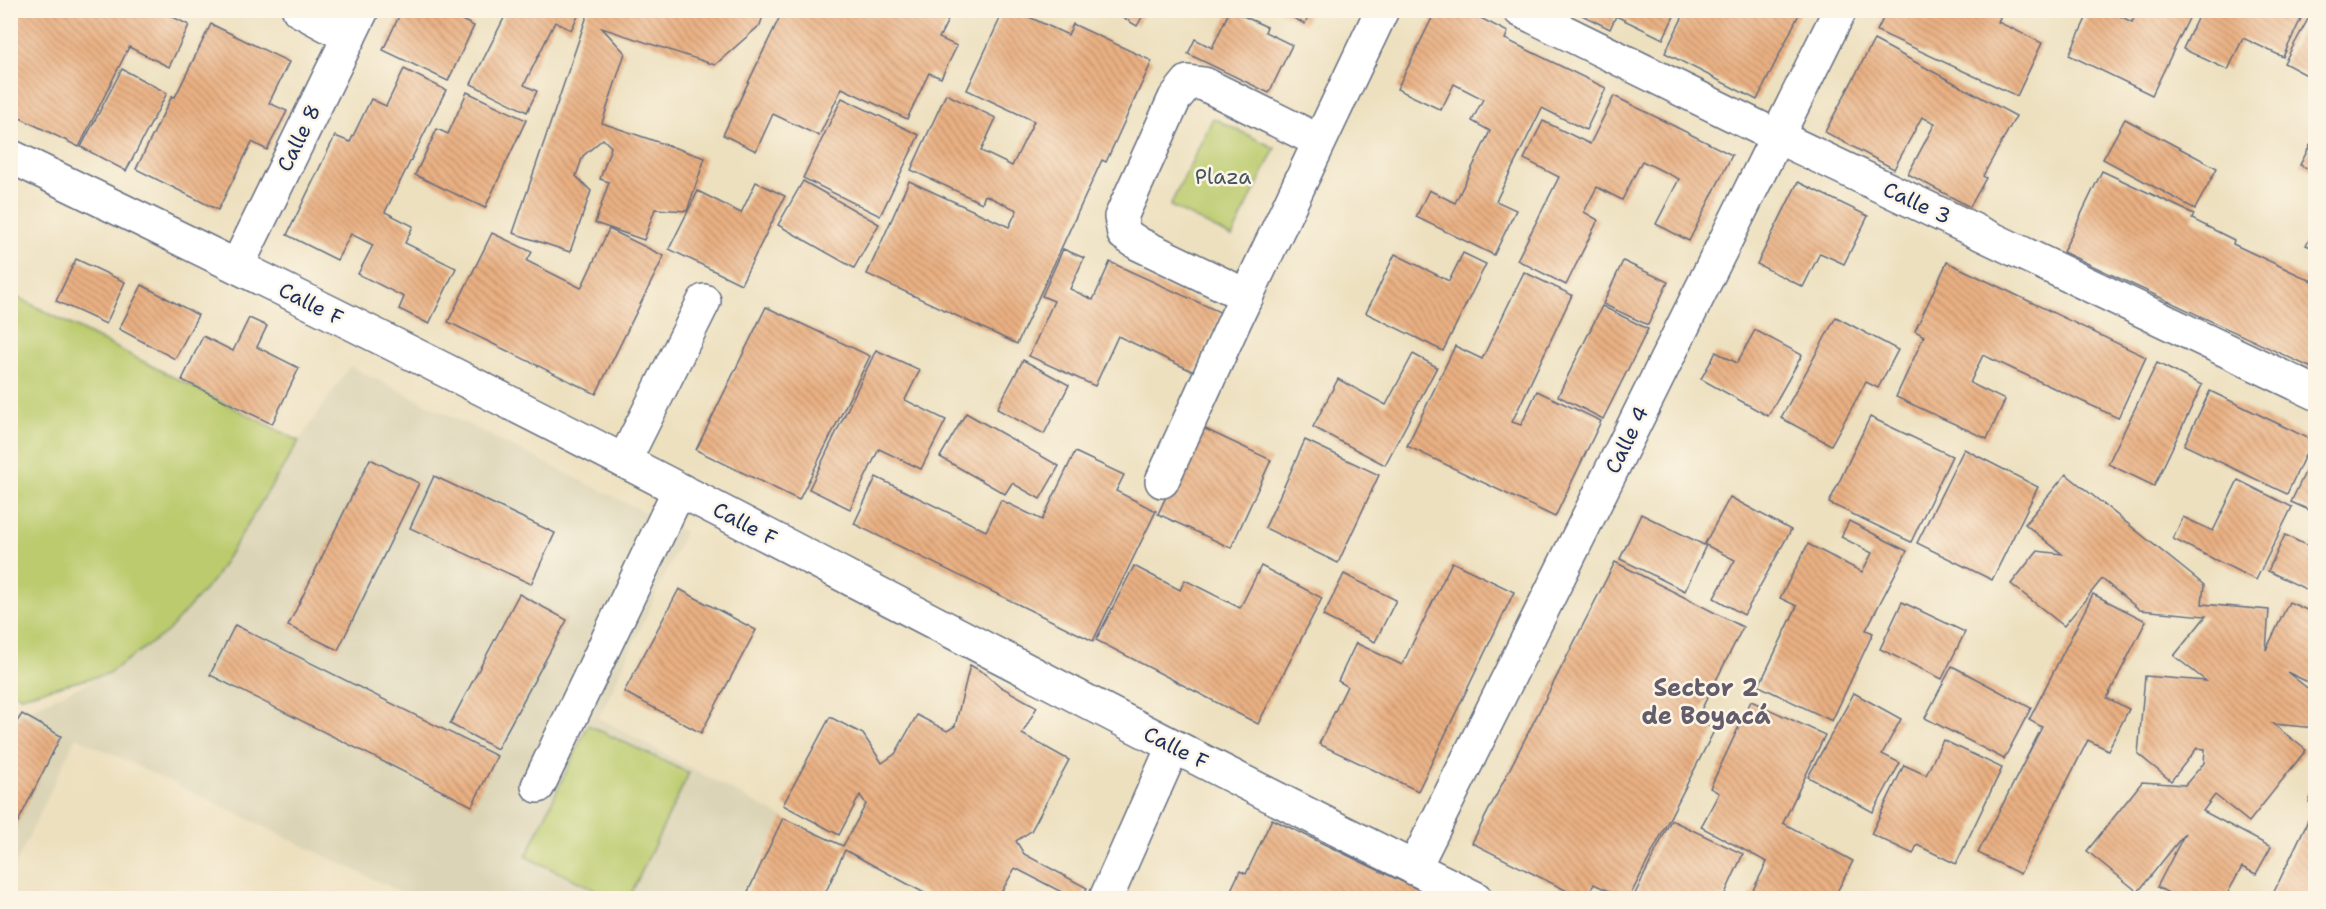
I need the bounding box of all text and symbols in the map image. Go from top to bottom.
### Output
street label: Calle 8 [271,100,327,176]
park label: Plaza [1195,163,1251,191]
street label: Calle 3 [1879,175,1955,231]
street label: Calle F [274,276,348,332]
street label: Calle 4 [1599,402,1655,478]
street label: Calle F [708,495,782,553]
district label: Sector 2 de Boyacá [1641,672,1771,732]
street label: Calle F [1139,720,1213,776]

